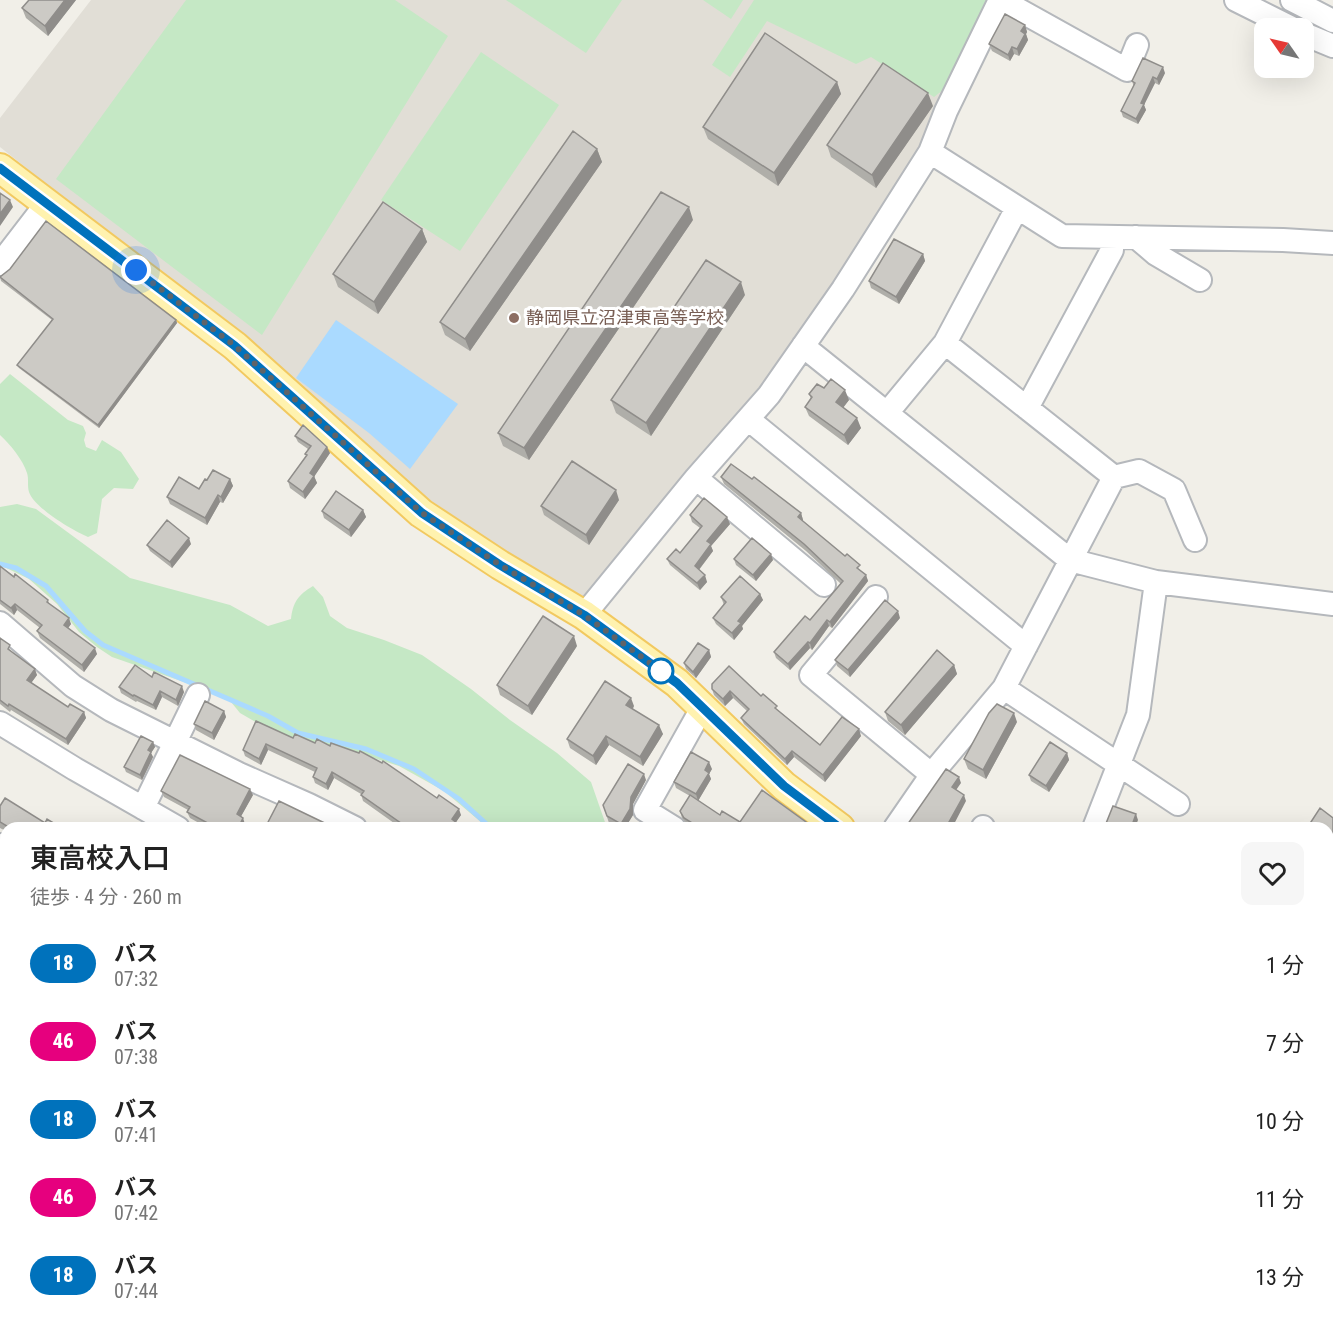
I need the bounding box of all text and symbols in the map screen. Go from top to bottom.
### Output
north arrow [1254,18,1314,78]
map controls [1254,18,1314,78]
your location [121,255,151,285]
place label: 静岡県立沼津東高等学校 [526,307,724,328]
marker: 静岡県立沼津東高等学校 [507,311,521,325]
unlabelled marker [648,658,674,684]
text: 東高校入口 [30,842,170,875]
button: heart [1241,842,1304,905]
text: 徒歩 · 4 分 · 260 m [30,885,182,909]
text: バス [114,941,158,966]
text: 18 [52,951,74,975]
text: 1 分 [1266,953,1304,978]
text: 07:32 [114,967,158,991]
text: バス [114,1019,158,1044]
text: 46 [52,1029,74,1053]
text: 7 分 [1266,1031,1304,1056]
text: 07:38 [114,1045,158,1069]
text: バス [114,1097,158,1122]
text: 18 [52,1107,74,1131]
text: 10 分 [1255,1109,1304,1134]
text: 07:41 [114,1123,158,1147]
text: バス [114,1175,158,1200]
text: 46 [52,1185,74,1209]
text: 11 分 [1255,1187,1304,1212]
text: 07:42 [114,1201,158,1225]
text: バス [114,1253,158,1278]
text: 18 [52,1263,74,1287]
text: 13 分 [1255,1265,1304,1290]
text: 07:44 [114,1279,158,1303]

